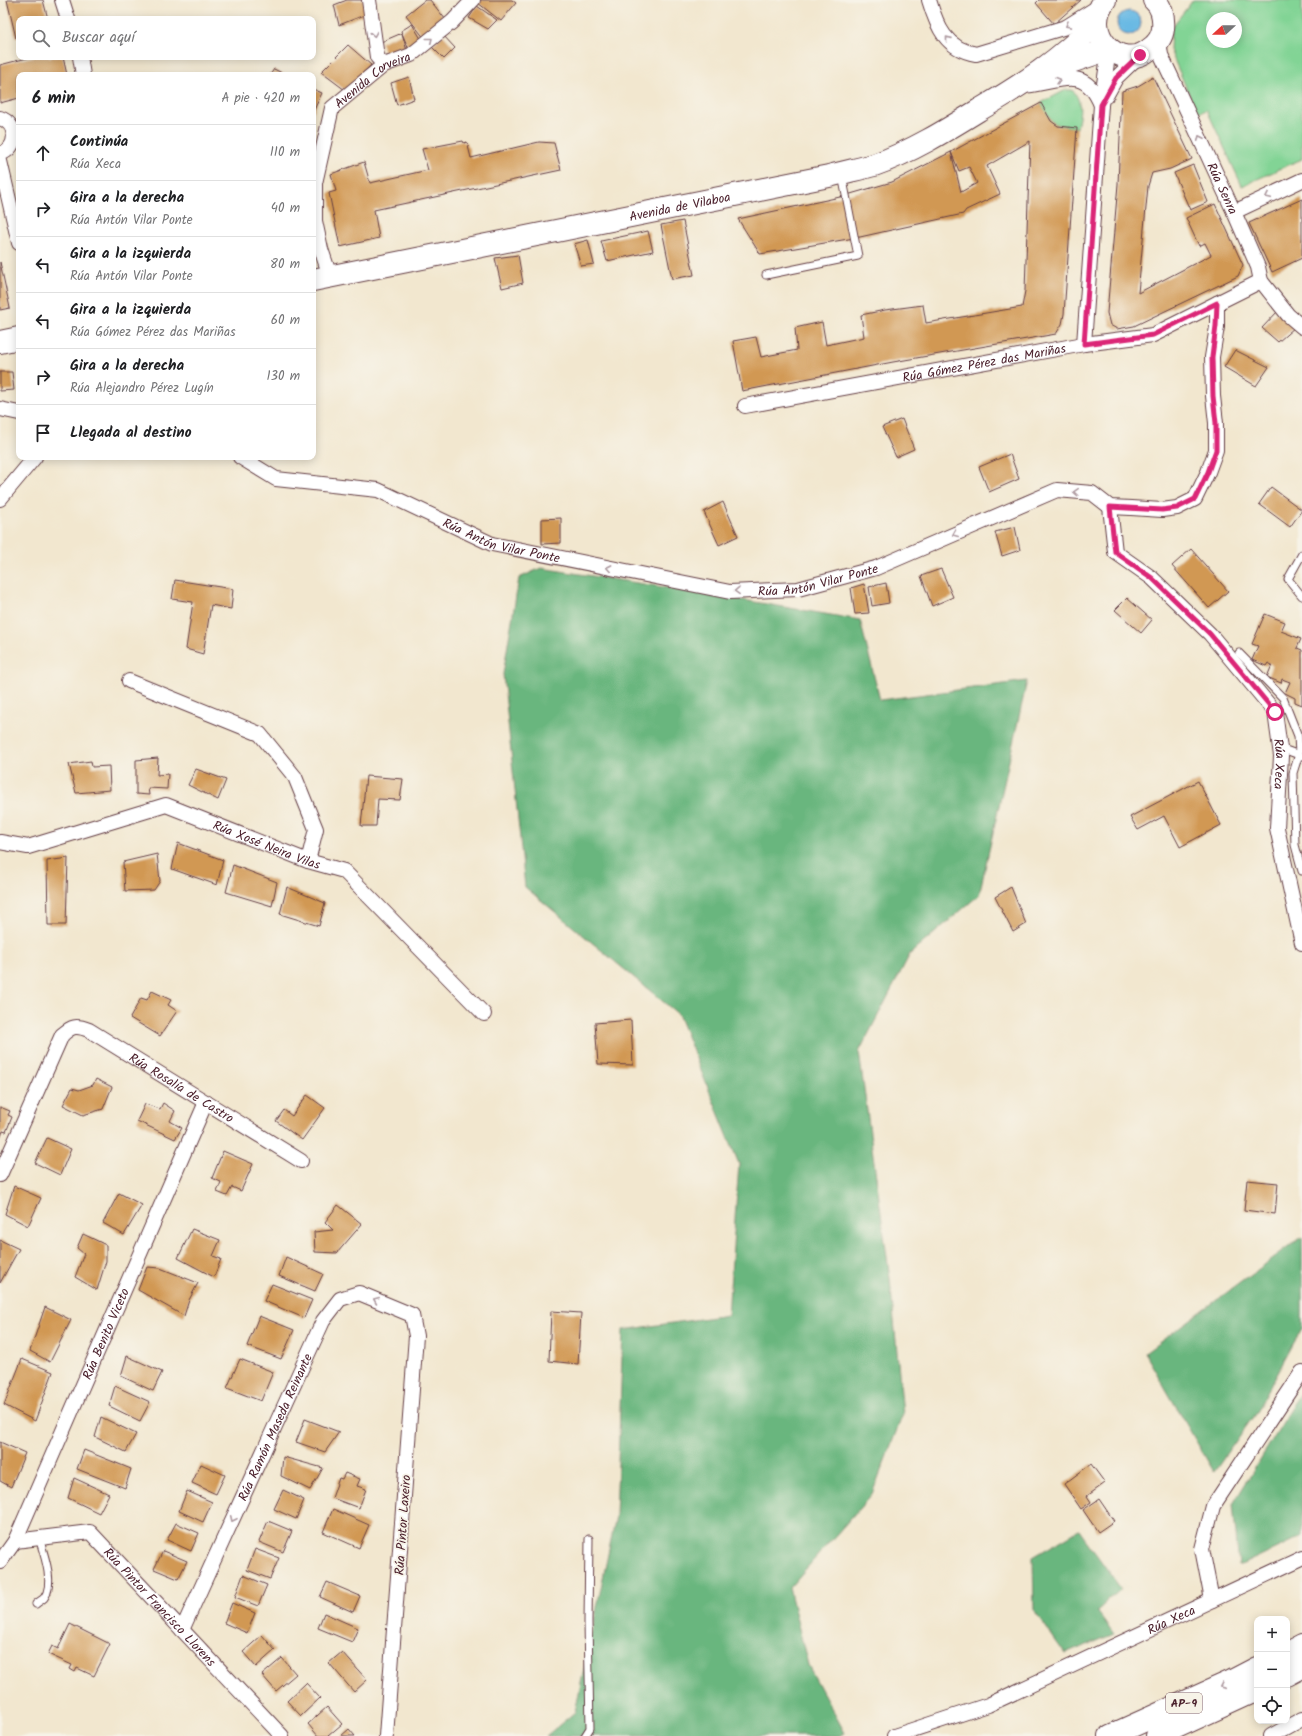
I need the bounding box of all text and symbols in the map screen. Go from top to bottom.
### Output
north arrow [1206,12,1242,48]
search box [16,16,316,60]
one-way arrow [1065,21,1072,28]
text: Buscar aquí [62,26,135,50]
icon: search [30,27,52,49]
one-way arrow [369,31,378,37]
one-way arrow [425,37,433,44]
one-way arrow [946,37,953,44]
route end [1131,46,1149,64]
street label: Avenida Corveira [330,47,414,114]
one-way arrow [1054,76,1061,85]
text: 6 min [32,85,76,112]
text: A pie · 420 m [221,88,300,109]
text: Continúa [70,130,128,154]
one-way arrow [1197,135,1205,143]
icon: ahead [32,142,54,164]
text: 110 m [270,142,300,163]
text: Rúa Xeca [70,154,121,175]
street label: Rúa Senra [1200,159,1243,218]
text: Gira a la derecha [70,186,184,210]
street label: Avenida de Vilaboa [627,187,732,228]
one-way arrow [1265,191,1272,199]
icon: right [32,198,54,220]
text: 40 m [271,198,300,219]
text: Rúa Antón Vilar Ponte [70,210,193,231]
text: Gira a la izquierda [70,242,191,266]
icon: left [32,254,54,276]
text: 80 m [270,254,300,275]
text: Rúa Antón Vilar Ponte [70,266,193,287]
text: Gira a la izquierda [70,298,191,322]
icon: left [32,310,54,332]
text: 60 m [271,310,300,331]
text: Rúa Gómez Pérez das Mariñas [70,322,236,343]
street label: Rúa Gómez Pérez das Mariñas [901,338,1068,389]
text: Gira a la derecha [70,354,184,378]
icon: right [32,366,54,388]
text: 130 m [266,366,300,387]
text: Rúa Alejandro Pérez Lugín [70,378,214,399]
text: Llegada al destino [70,421,192,445]
icon: arrive [32,422,54,444]
one-way arrow [1073,487,1079,496]
street label: Rúa Antón Vilar Ponte [439,513,562,570]
one-way arrow [952,529,960,537]
street label: Rúa Antón Vilar Ponte [758,559,881,603]
one-way arrow [606,564,613,572]
one-way arrow [734,587,740,596]
route start [1266,703,1284,721]
street label: Rúa Xeca [1267,737,1290,790]
street label: Rúa Xosé Neira Vilas [209,815,323,876]
street label: Rúa Rosalía de Castro [124,1048,238,1129]
street label: Rúa Benito Viceto [77,1285,136,1383]
one-way arrow [373,1297,381,1305]
street label: Rúa Ramón Maseda Reinante [233,1350,319,1505]
street label: Rúa Pintor Laxeiro [390,1474,417,1576]
one-way arrow [229,1515,237,1522]
street label: Rúa Pintor Francisco Llorens [98,1543,221,1672]
street label: Rúa Xeca [1144,1600,1199,1641]
map controls [1254,1616,1290,1724]
button: + [1254,1616,1290,1652]
button: − [1254,1652,1290,1688]
one-way arrow [1219,1681,1227,1689]
button: locate [1254,1688,1290,1724]
road number: AP-9 [1166,1693,1202,1713]

